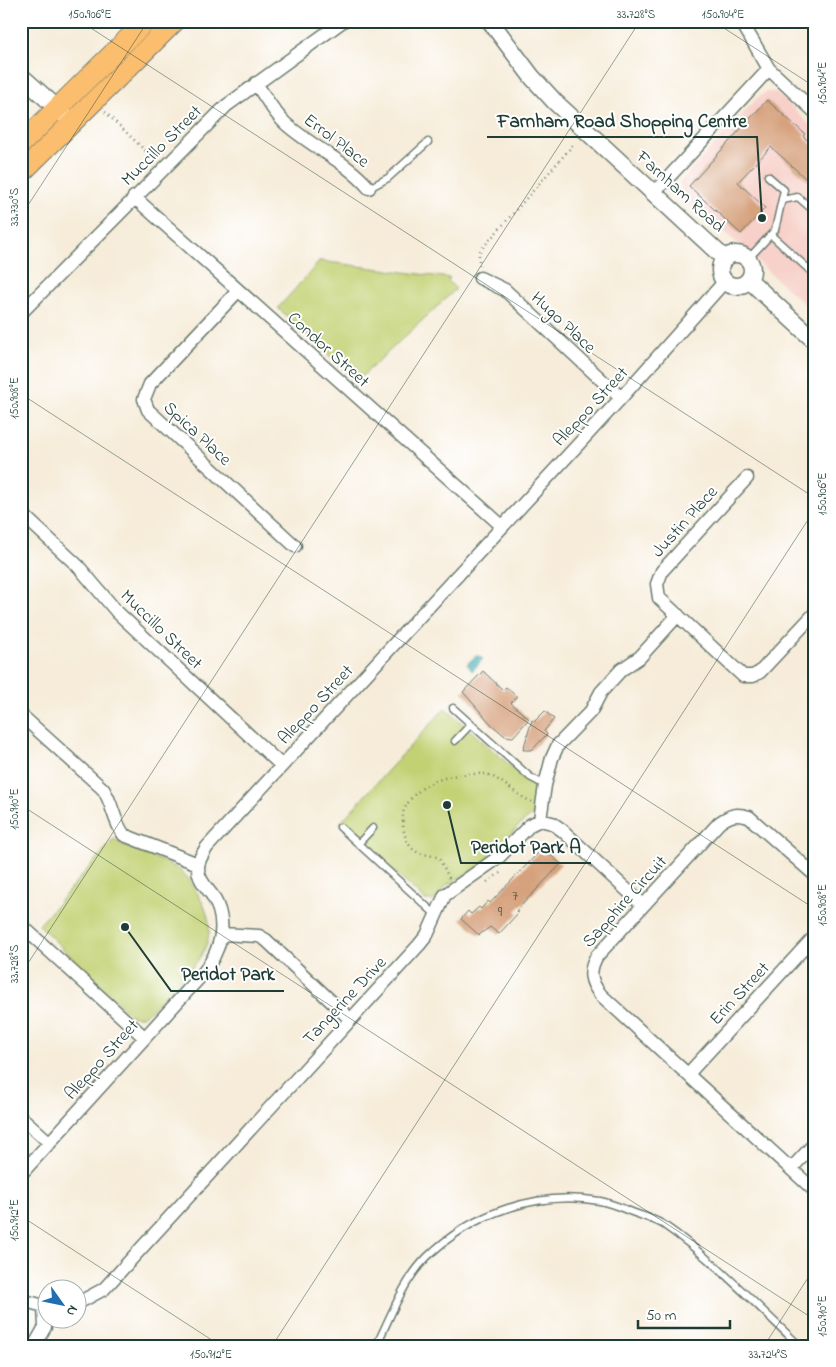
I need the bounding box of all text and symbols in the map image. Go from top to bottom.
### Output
text: 150.906°E [69,6,111,24]
text: 33.728°S [617,6,656,24]
text: 150.904°E [702,6,744,24]
text: 150.904°E [814,62,832,104]
street label: Muccillo Street [116,100,209,193]
callout: Farnham Road Shopping Centre [487,103,757,137]
street label: Errol Place [297,108,375,176]
text: Farnham Road Shopping Centre [496,109,747,138]
street label: Farnham Road [629,145,730,240]
text: 33.730°S [6,188,24,226]
street label: Hugo Place [524,286,602,362]
street label: Condor Street [281,306,375,395]
street label: Aleppo Street [548,362,635,453]
text: 150.908°E [6,377,24,419]
street label: Spica Place [157,396,237,474]
text: 150.906°E [814,473,832,515]
street label: Justin Place [646,480,726,564]
street label: Muccillo Street [114,584,208,676]
street label: Aleppo Street [273,660,360,751]
text: 150.910°E [6,788,24,830]
callout: Peridot Park A [461,829,591,863]
text: Peridot Park A [471,835,581,862]
street label: Sapphire Circuit [577,850,674,954]
text: 150.908°E [814,884,832,926]
house number: 7 [512,885,518,907]
house number: 9 [498,901,503,923]
text: 33.728°S [6,944,24,983]
street label: Tangerine Drive [297,951,395,1052]
callout: Peridot Park [171,957,284,991]
street label: Erin Street [704,957,777,1032]
text: Peridot Park [181,962,276,989]
street label: Aleppo Street [59,1014,146,1107]
text: 150.912°E [6,1199,24,1241]
north arrow [38,1280,88,1330]
text: 150.910°E [814,1295,832,1337]
scale bar [638,1297,731,1329]
text: N [60,1301,83,1320]
text: 50 m [646,1305,677,1327]
text: 150.912°E [190,1346,232,1364]
text: 33.724°S [748,1346,788,1364]

